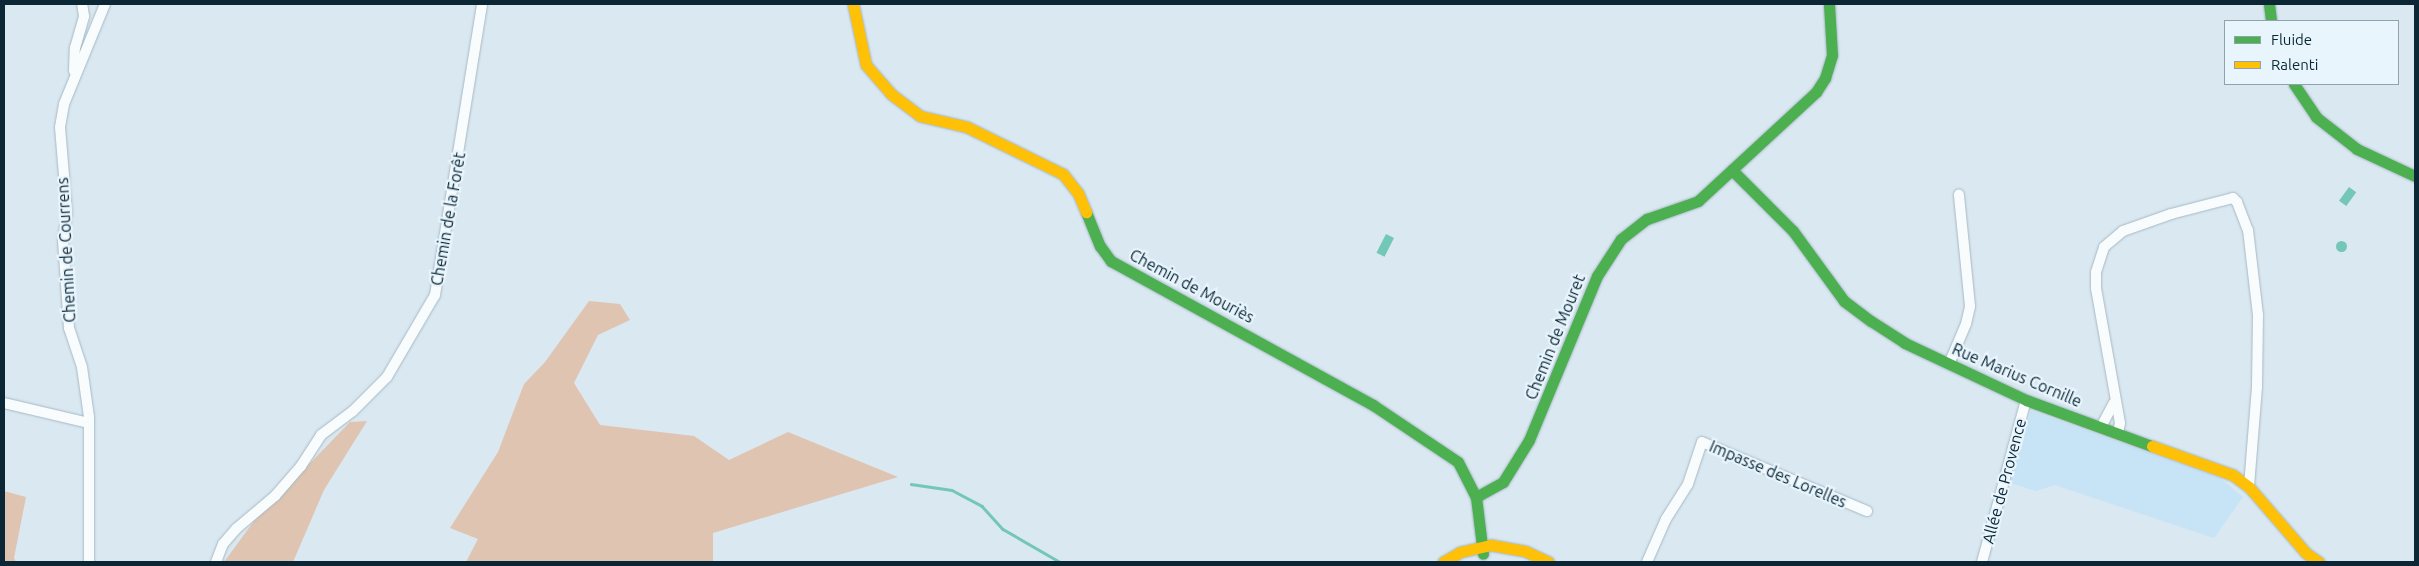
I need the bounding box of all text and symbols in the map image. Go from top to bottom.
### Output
legend [2224,20,2399,85]
text: Fluide [2271,31,2312,48]
text: Ralenti [2271,56,2318,73]
street label: Chemin de la Forêt [427,151,469,287]
street label: Chemin de Courrens [53,177,79,323]
street label: Chemin de Mouriès [1126,245,1258,327]
street label: Chemin de Mouret [1521,271,1589,403]
street label: Rue Marius Cornille [1949,339,2085,411]
street label: Allée de Provence [1978,416,2030,546]
street label: Impasse des Lorelles [1706,436,1850,512]

